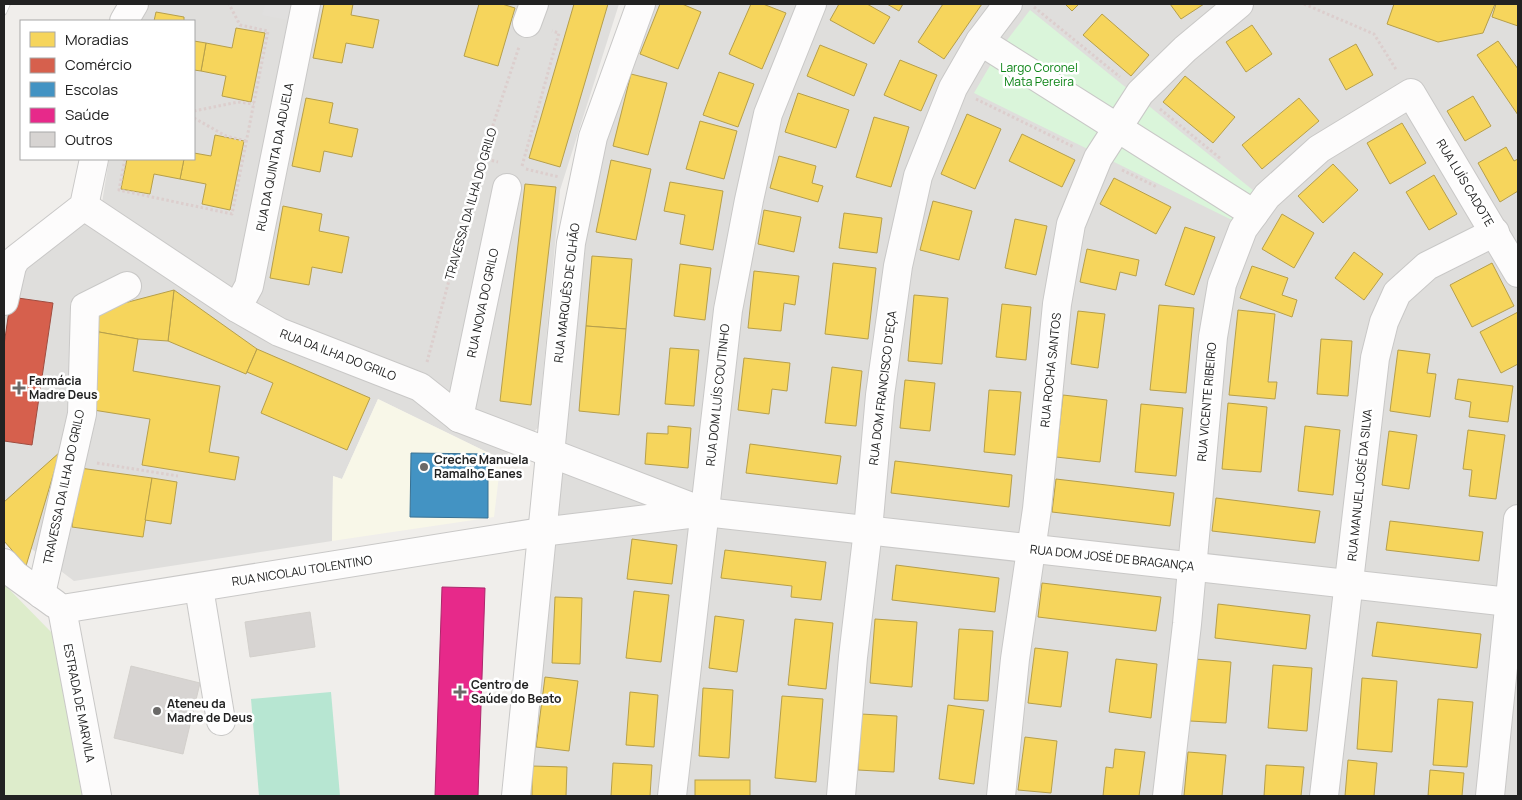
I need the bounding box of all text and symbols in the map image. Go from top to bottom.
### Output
legend [20,20,195,160]
text: Moradias [65,29,129,50]
text: Comércio [65,54,132,75]
park label: Largo Coronel Mata Pereira [1000,59,1078,90]
text: Escolas [65,79,118,100]
street label: RUA DA QUINTA DA ADUELA [252,81,297,233]
text: Saúde [65,104,109,125]
street label: TRAVESSA DA ILHA DO GRILO [441,125,501,282]
text: Outros [65,129,113,150]
street label: RUA LUÍS CADOTE [1433,136,1498,230]
street label: RUA MARQUÊS DE OLHÃO [549,222,584,364]
street label: RUA NOVA DO GRILO [463,246,502,359]
street label: RUA DOM FRANCISCO D'EÇA [865,309,900,466]
street label: RUA ROCHA SANTOS [1036,312,1065,428]
street label: RUA DOM LUÍS COUTINHO [702,323,733,467]
street label: RUA DA ILHA DO GRILO [278,325,399,385]
street label: RUA VICENTE RIBEIRO [1193,341,1220,462]
place label: Farmácia Madre Deus [29,372,98,403]
marker: Farmácia Madre Deus [13,382,25,394]
street label: TRAVESSA DA ILHA DO GRILO [39,408,88,566]
street label: RUA MANUEL JOSÉ DA SILVA [1343,408,1376,562]
place label: Creche Manuela Ramalho Eanes [434,451,529,482]
marker: Creche Manuela Ramalho Eanes [418,461,430,473]
street label: RUA DOM JOSÉ DE BRAGANÇA [1029,540,1196,575]
street label: RUA NICOLAU TOLENTINO [230,551,374,590]
street label: ESTRADA DE MARVILA [60,642,99,764]
place label: Centro de Saúde do Beato [471,676,561,707]
marker: Centro de Saúde do Beato [453,685,467,699]
place label: Ateneu da Madre de Deus [167,695,253,726]
marker: Ateneu da Madre de Deus [151,705,163,717]

